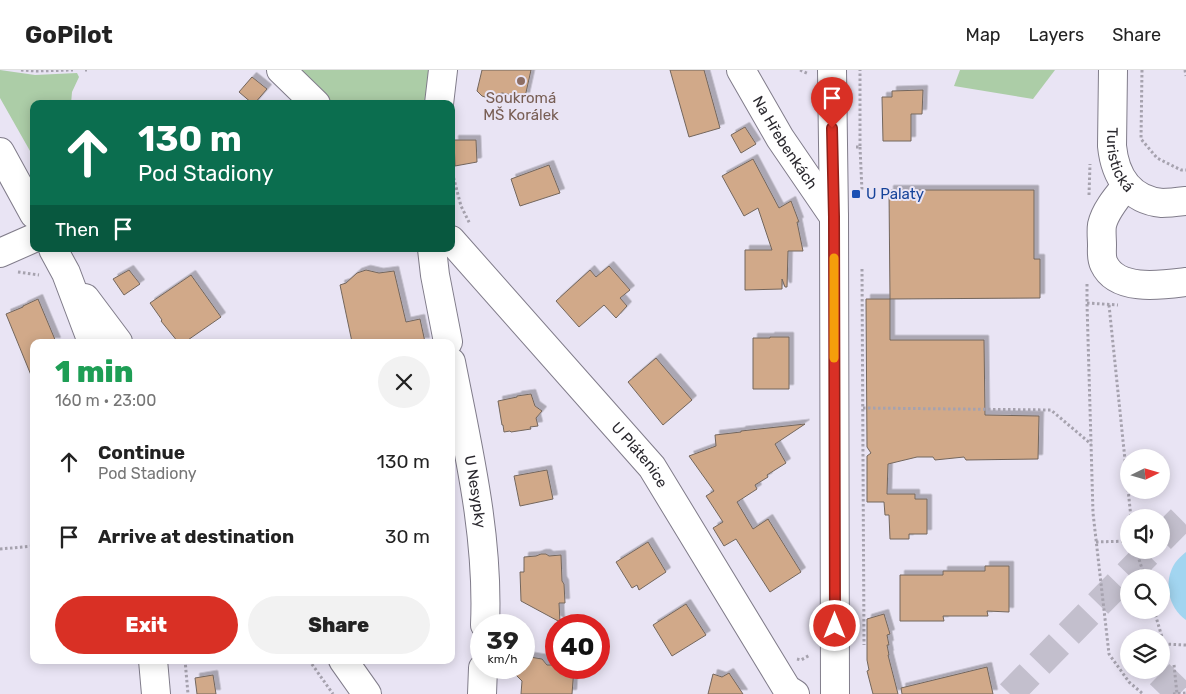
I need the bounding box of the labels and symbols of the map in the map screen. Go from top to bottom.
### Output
marker: Soukromá MŠ Korálek [515,75,527,87]
pin [811,77,853,128]
place label: Soukromá MŠ Korálek [483,89,559,124]
street label: Na Hřebenkách [749,93,821,193]
street label: Turistická [1103,127,1137,196]
place label: U Palaty [866,185,924,203]
marker: U Palaty [850,188,862,200]
street label: U Plátenice [608,418,671,491]
north arrow [1120,449,1170,499]
street label: U Nesypky [461,454,490,529]
position arrow [808,599,860,651]
speed limit sign: 40 [545,614,610,679]

